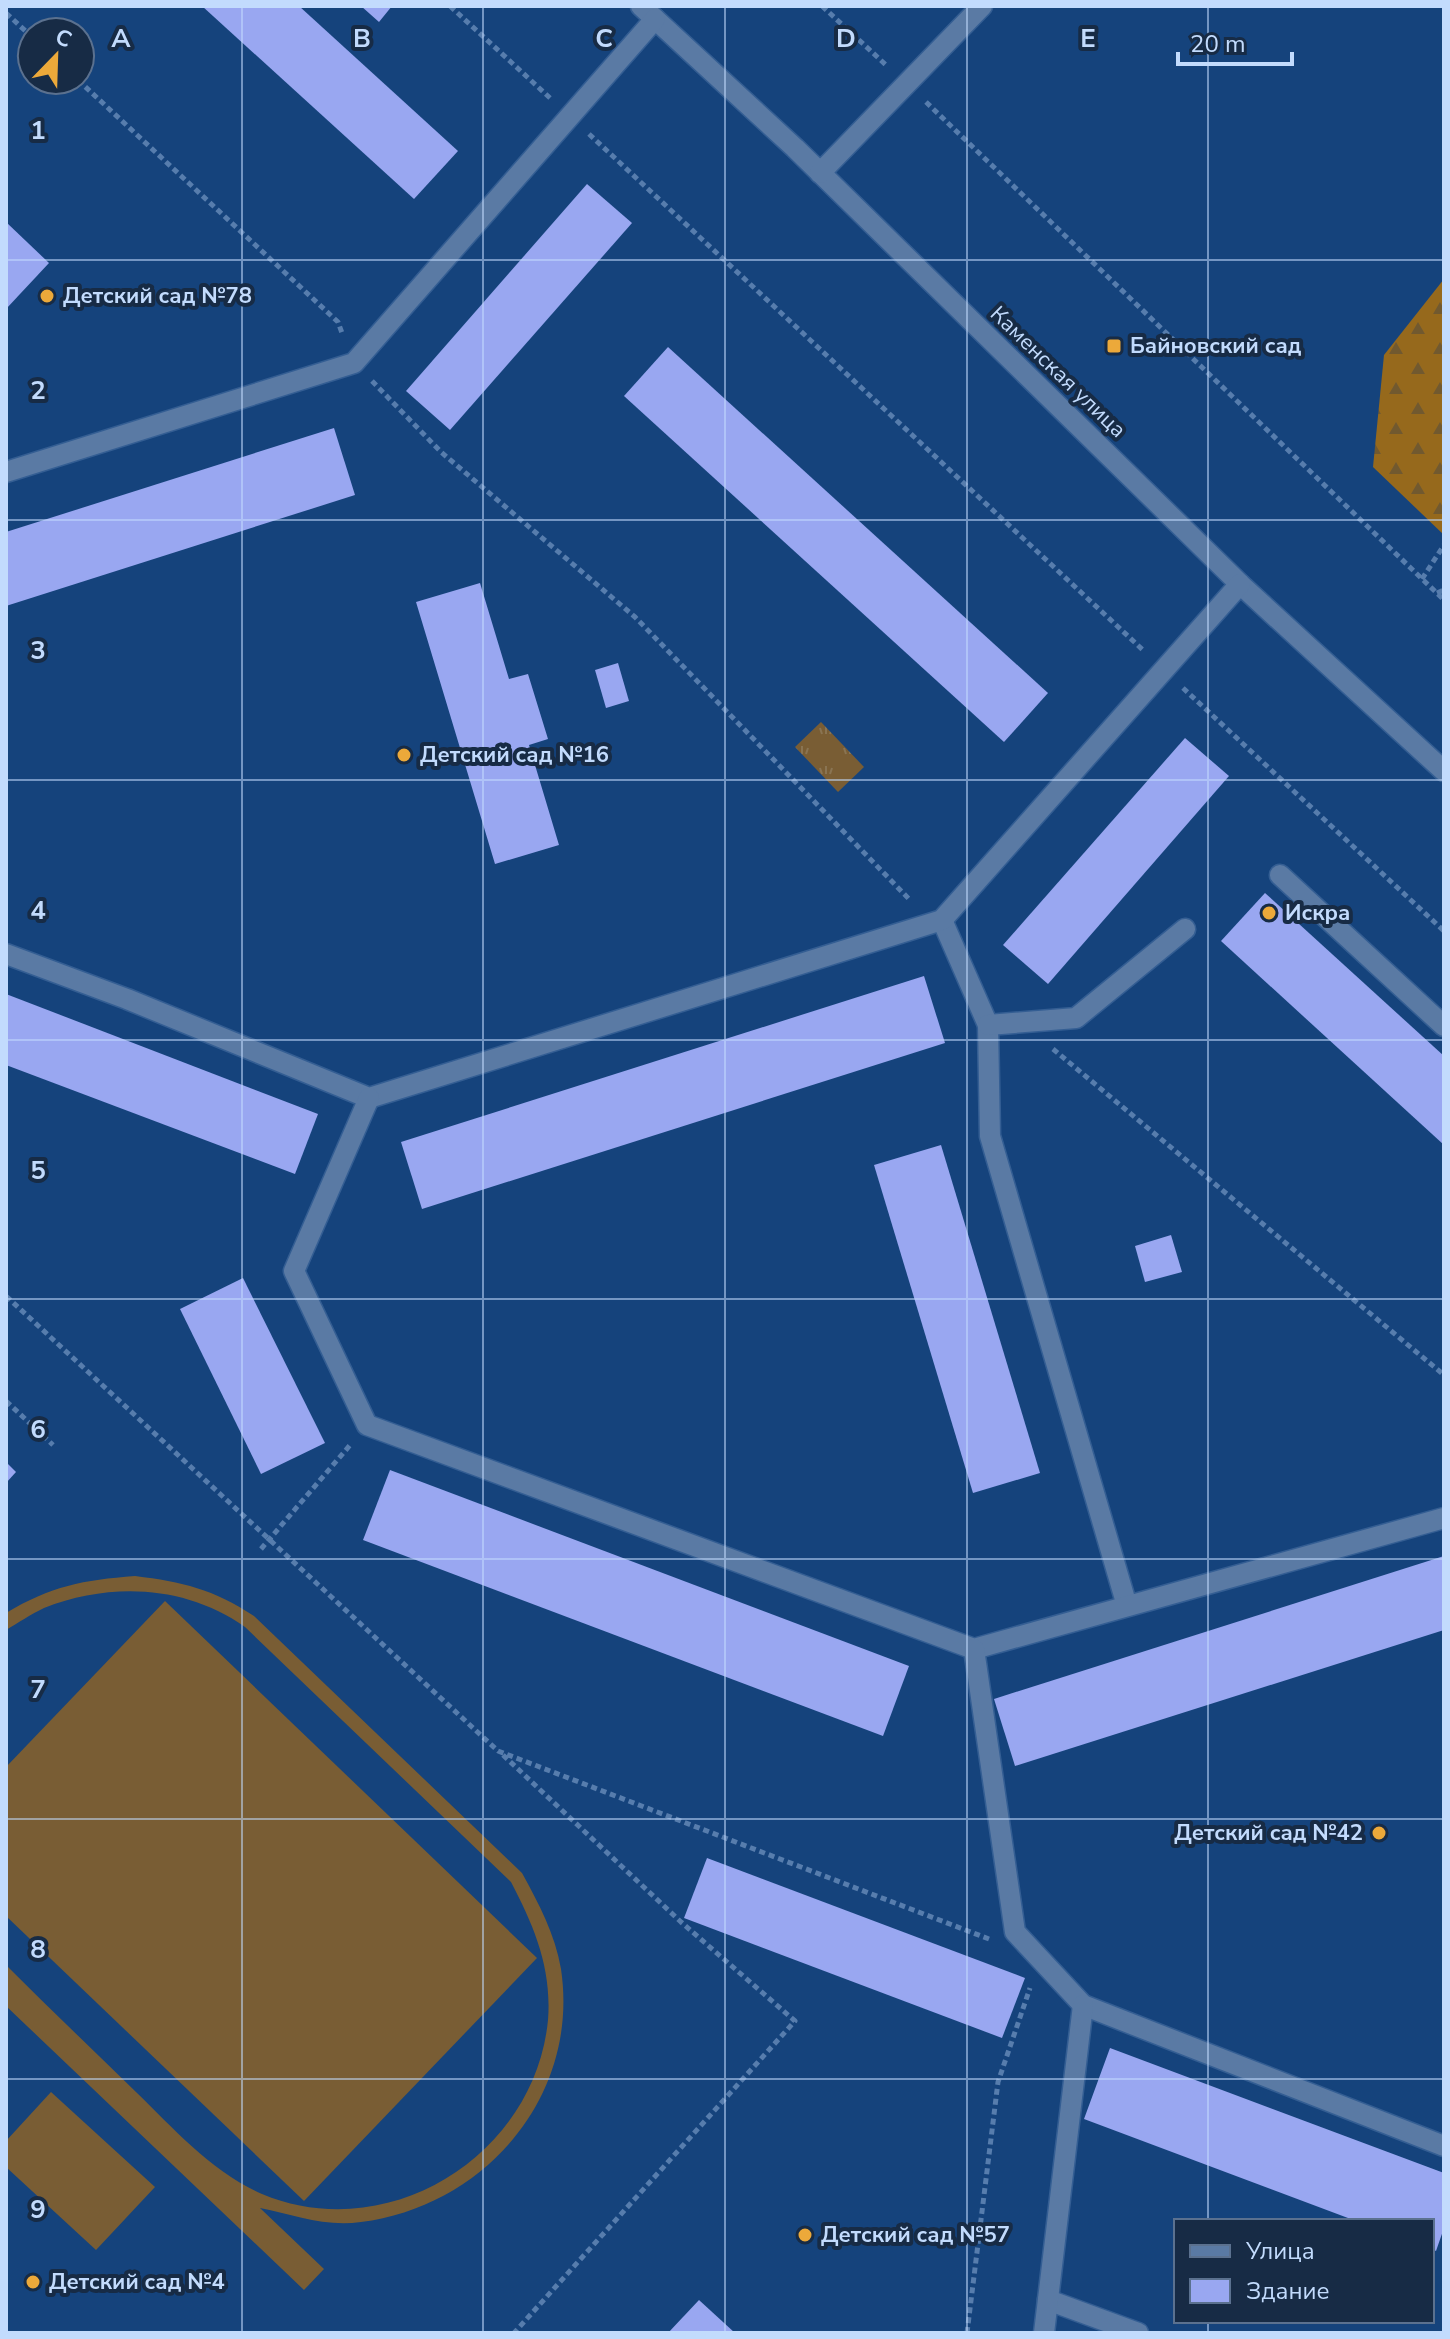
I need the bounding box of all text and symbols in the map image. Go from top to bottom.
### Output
north arrow [16,16,96,96]
scale bar [1178,16,1292,66]
text: A [111,21,131,56]
text: B [353,21,371,56]
text: C [595,21,613,56]
text: D [836,21,856,56]
text: E [1080,21,1096,56]
text: С [51,22,76,55]
text: 20 m [1190,28,1246,60]
text: 1 [30,113,46,148]
place label: Детский сад №78 [63,281,252,311]
marker: Детский сад №78 [38,287,56,305]
street label: Каменская улица [984,299,1132,445]
place label: Байновский сад [1130,331,1302,361]
marker: Байновский сад [1105,337,1123,355]
text: 2 [30,373,46,408]
text: 3 [30,633,46,668]
place label: Детский сад №16 [420,740,609,770]
marker: Детский сад №16 [395,746,413,764]
text: 4 [30,893,46,928]
place label: Искра [1285,898,1350,928]
marker: Искра [1260,904,1278,922]
text: 5 [30,1153,46,1188]
text: 6 [30,1412,46,1447]
text: 7 [30,1672,46,1707]
place label: Детский сад №42 [1174,1818,1363,1848]
marker: Детский сад №42 [1370,1824,1388,1842]
text: 8 [30,1932,46,1967]
text: 9 [30,2192,46,2227]
legend [1174,2219,1434,2323]
place label: Детский сад №57 [821,2220,1010,2250]
marker: Детский сад №57 [796,2226,814,2244]
text: Улица [1245,2235,1315,2267]
place label: Детский сад №4 [49,2267,225,2297]
marker: Детский сад №4 [24,2273,42,2291]
text: Здание [1246,2275,1330,2307]

